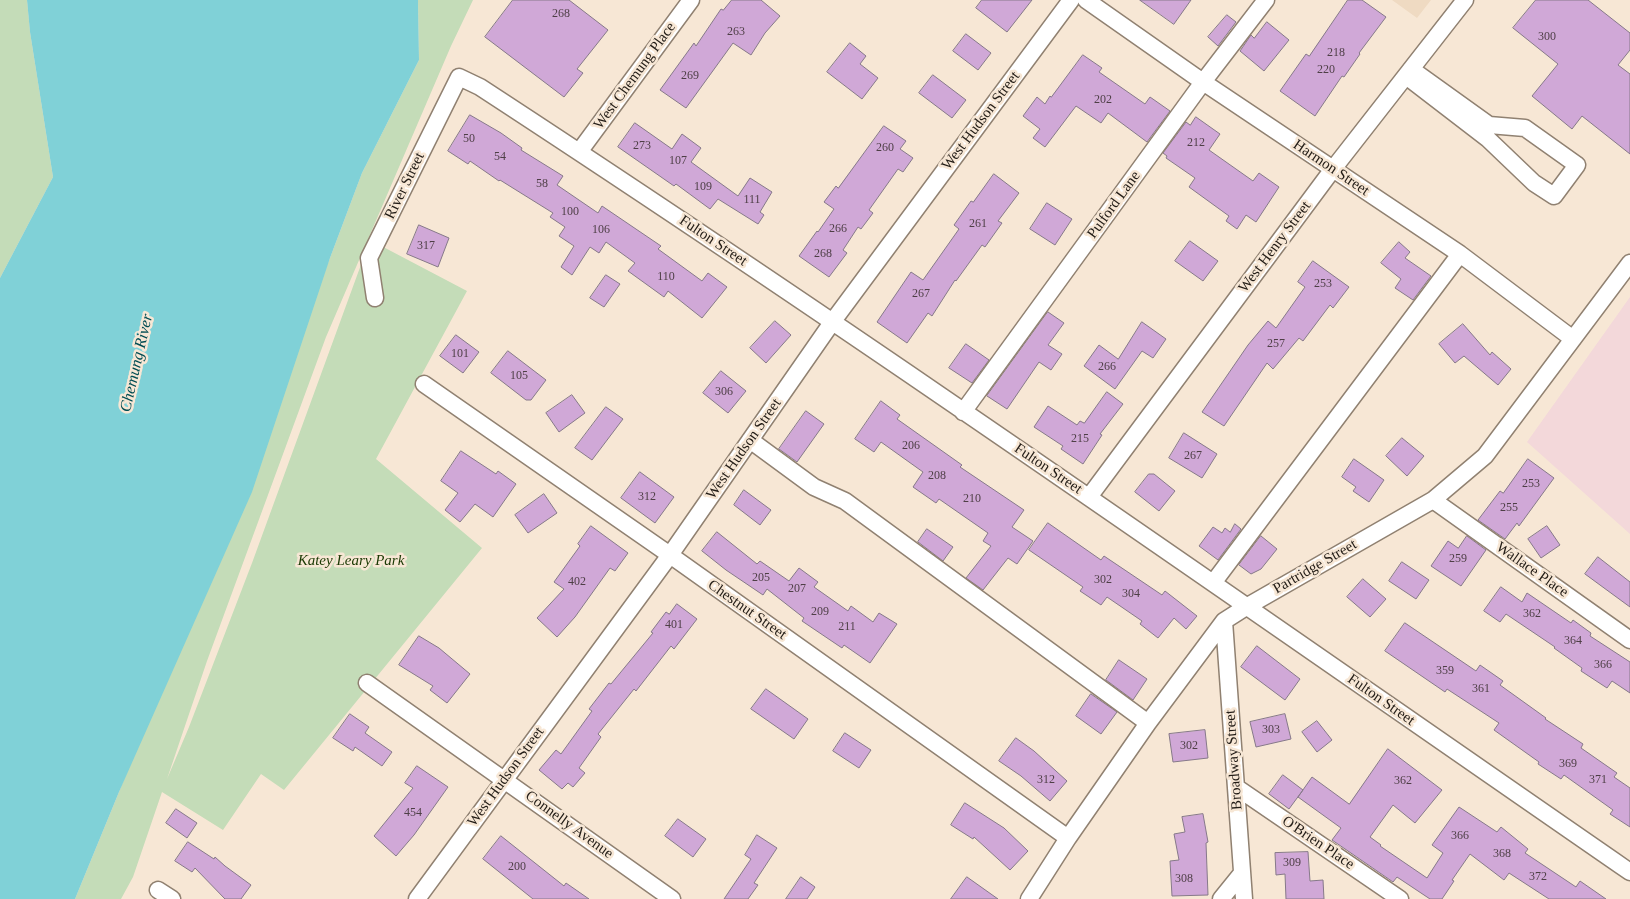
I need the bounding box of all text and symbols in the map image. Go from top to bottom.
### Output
house number: 268 [552,7,570,21]
street label: West Chemung Place [590,19,680,133]
house number: 263 [727,25,745,39]
house number: 300 [1538,30,1556,44]
house number: 218 [1327,46,1345,60]
house number: 220 [1317,63,1335,77]
street label: West Hudson Street [938,68,1024,174]
house number: 269 [681,69,699,83]
house number: 202 [1094,93,1112,107]
house number: 50 [463,132,475,146]
house number: 212 [1187,136,1205,150]
street label: Harmon Street [1290,136,1372,200]
house number: 273 [633,139,651,153]
house number: 260 [876,141,894,155]
street label: River Street [381,150,429,222]
house number: 54 [494,150,506,164]
house number: 107 [669,154,687,168]
street label: Pulford Lane [1084,168,1144,242]
house number: 58 [536,177,548,191]
house number: 109 [694,180,712,194]
house number: 111 [743,193,761,207]
street label: West Henry Street [1235,198,1315,296]
house number: 100 [561,205,579,219]
street label: Fulton Street [676,212,750,270]
house number: 261 [969,217,987,231]
house number: 266 [829,222,847,236]
house number: 106 [592,223,610,237]
house number: 317 [417,239,435,253]
house number: 268 [814,247,832,261]
house number: 110 [657,270,675,284]
house number: 253 [1314,277,1332,291]
house number: 267 [912,287,930,301]
water label: Chemung River [116,312,158,414]
house number: 257 [1267,337,1285,351]
house number: 101 [451,347,469,361]
house number: 266 [1098,360,1116,374]
house number: 105 [510,369,528,383]
house number: 306 [715,385,733,399]
street label: West Hudson Street [703,395,785,503]
house number: 215 [1071,432,1089,446]
house number: 206 [902,439,920,453]
street label: Fulton Street [1011,440,1085,498]
house number: 267 [1184,449,1202,463]
house number: 208 [928,469,946,483]
house number: 253 [1522,477,1540,491]
house number: 312 [638,490,656,504]
house number: 210 [963,492,981,506]
house number: 255 [1500,501,1518,515]
street label: Partridge Street [1270,536,1360,598]
street label: Wallace Place [1492,538,1572,602]
park label: Katey Leary Park [298,552,404,570]
house number: 259 [1449,552,1467,566]
house number: 205 [752,571,770,585]
house number: 302 [1094,573,1112,587]
house number: 402 [568,575,586,589]
street label: Chestnut Street [704,576,790,644]
house number: 207 [788,582,806,596]
house number: 304 [1122,587,1140,601]
house number: 209 [811,605,829,619]
house number: 362 [1523,607,1541,621]
house number: 401 [665,618,683,632]
house number: 211 [838,620,856,634]
house number: 364 [1564,634,1582,648]
house number: 366 [1594,658,1612,672]
house number: 359 [1436,664,1454,678]
street label: Fulton Street [1344,670,1418,730]
house number: 361 [1472,682,1490,696]
street label: Broadway Street [1222,709,1246,811]
house number: 303 [1262,723,1280,737]
street label: West Hudson Street [464,724,548,830]
house number: 302 [1180,739,1198,753]
house number: 369 [1559,757,1577,771]
house number: 312 [1037,773,1055,787]
house number: 371 [1589,773,1607,787]
house number: 362 [1394,774,1412,788]
street label: Connelly Avenue [522,787,616,863]
house number: 454 [404,806,422,820]
street label: O'Brien Place [1279,812,1357,874]
house number: 366 [1451,829,1469,843]
house number: 368 [1493,847,1511,861]
house number: 309 [1283,856,1301,870]
house number: 200 [508,860,526,874]
house number: 372 [1529,870,1547,884]
house number: 308 [1175,872,1193,886]

